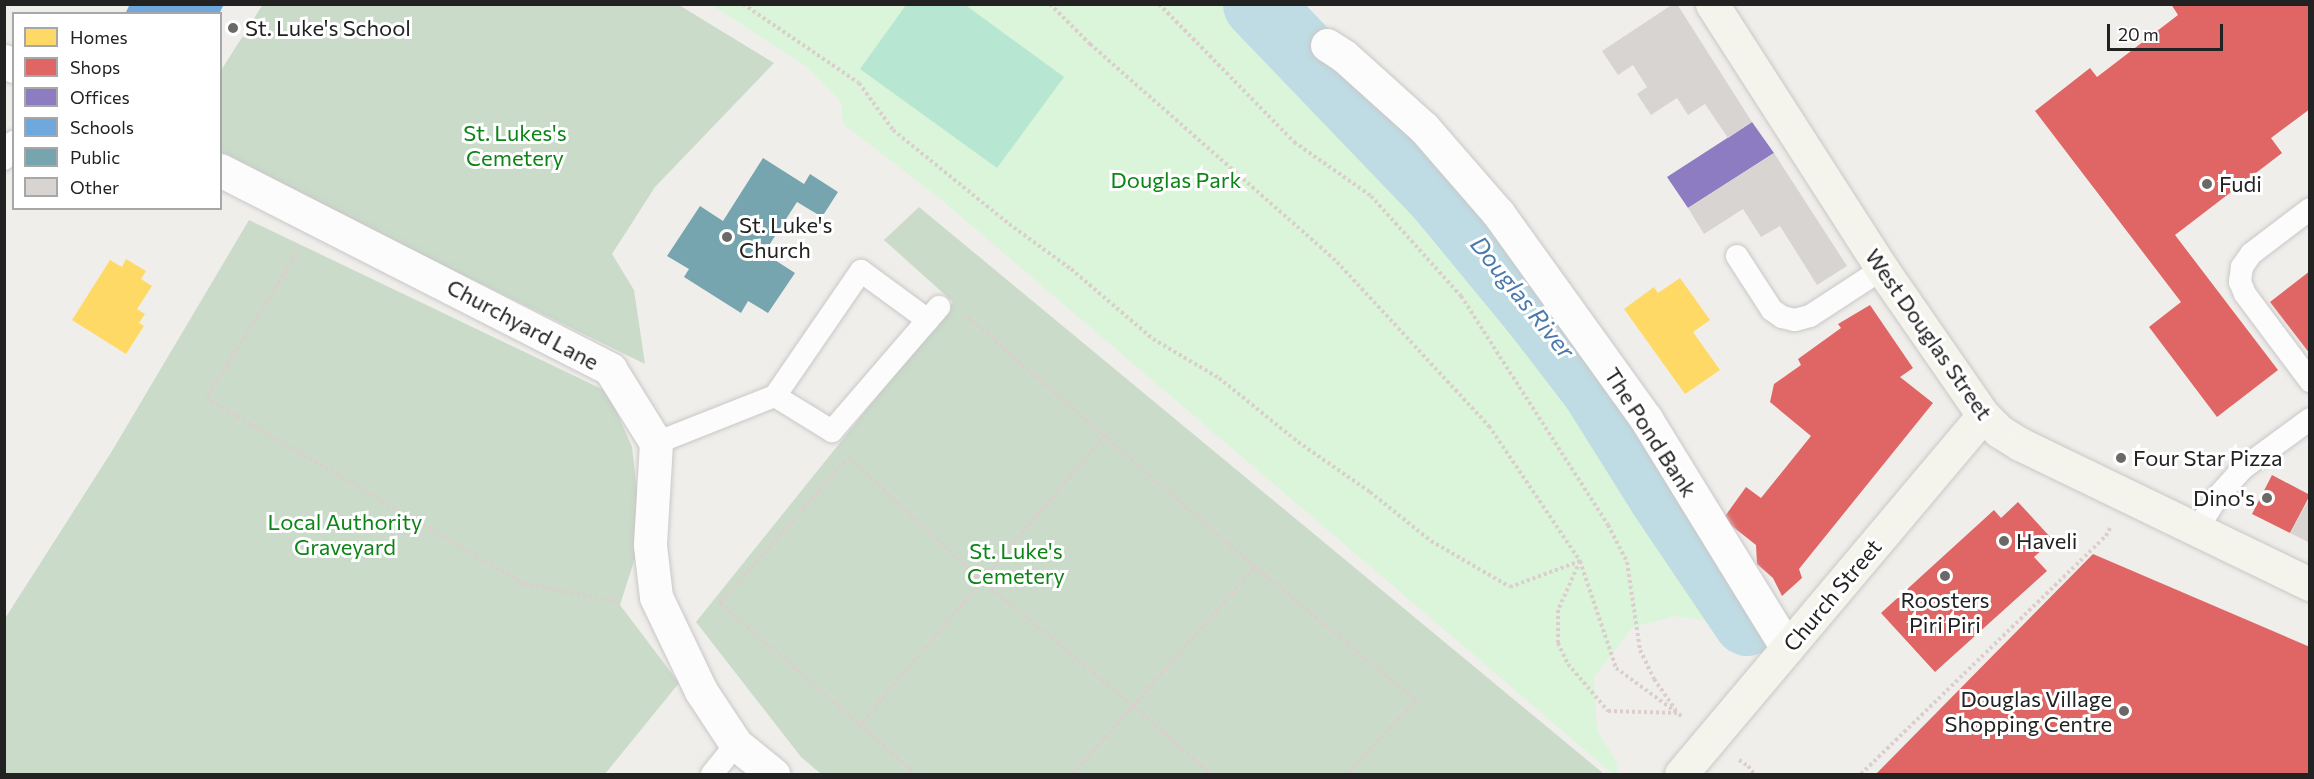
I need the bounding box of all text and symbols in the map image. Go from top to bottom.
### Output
legend [12,12,222,210]
scale bar [2110,12,2226,50]
place label: St. Luke's School [245,15,411,41]
marker: St. Luke's School [226,21,240,35]
text: 20 m [2118,23,2159,45]
text: Homes [70,26,128,48]
text: Shops [70,56,120,78]
text: Offices [70,86,130,108]
text: Schools [70,116,134,138]
park label: St. Lukes's Cemetery [463,119,567,170]
text: Public [70,146,120,168]
park label: Douglas Park [1111,167,1241,193]
place label: Fudi [2219,171,2262,197]
text: Other [70,176,119,198]
marker: Fudi [2200,177,2214,191]
place label: St. Luke's Church [739,211,832,262]
marker: St. Luke's Church [720,230,734,244]
water label: Douglas River [1465,230,1581,364]
street label: West Douglas Street [1860,243,1998,425]
street label: Churchyard Lane [443,273,603,375]
street label: The Pond Bank [1599,362,1703,502]
place label: Four Star Pizza [2133,445,2283,471]
marker: Four Star Pizza [2114,451,2128,465]
place label: Dino's [2193,485,2255,511]
marker: Dino's [2260,491,2274,505]
park label: Local Authority Graveyard [268,508,422,560]
place label: Haveli [2016,528,2077,554]
street label: Church Street [1777,534,1887,656]
marker: Haveli [1997,534,2011,548]
park label: St. Luke's Cemetery [967,537,1065,588]
marker: Roosters Piri Piri [1938,569,1952,583]
place label: Roosters Piri Piri [1901,586,1989,638]
place label: Douglas Village Shopping Centre [1945,685,2112,736]
marker: Douglas Village Shopping Centre [2117,704,2131,718]

